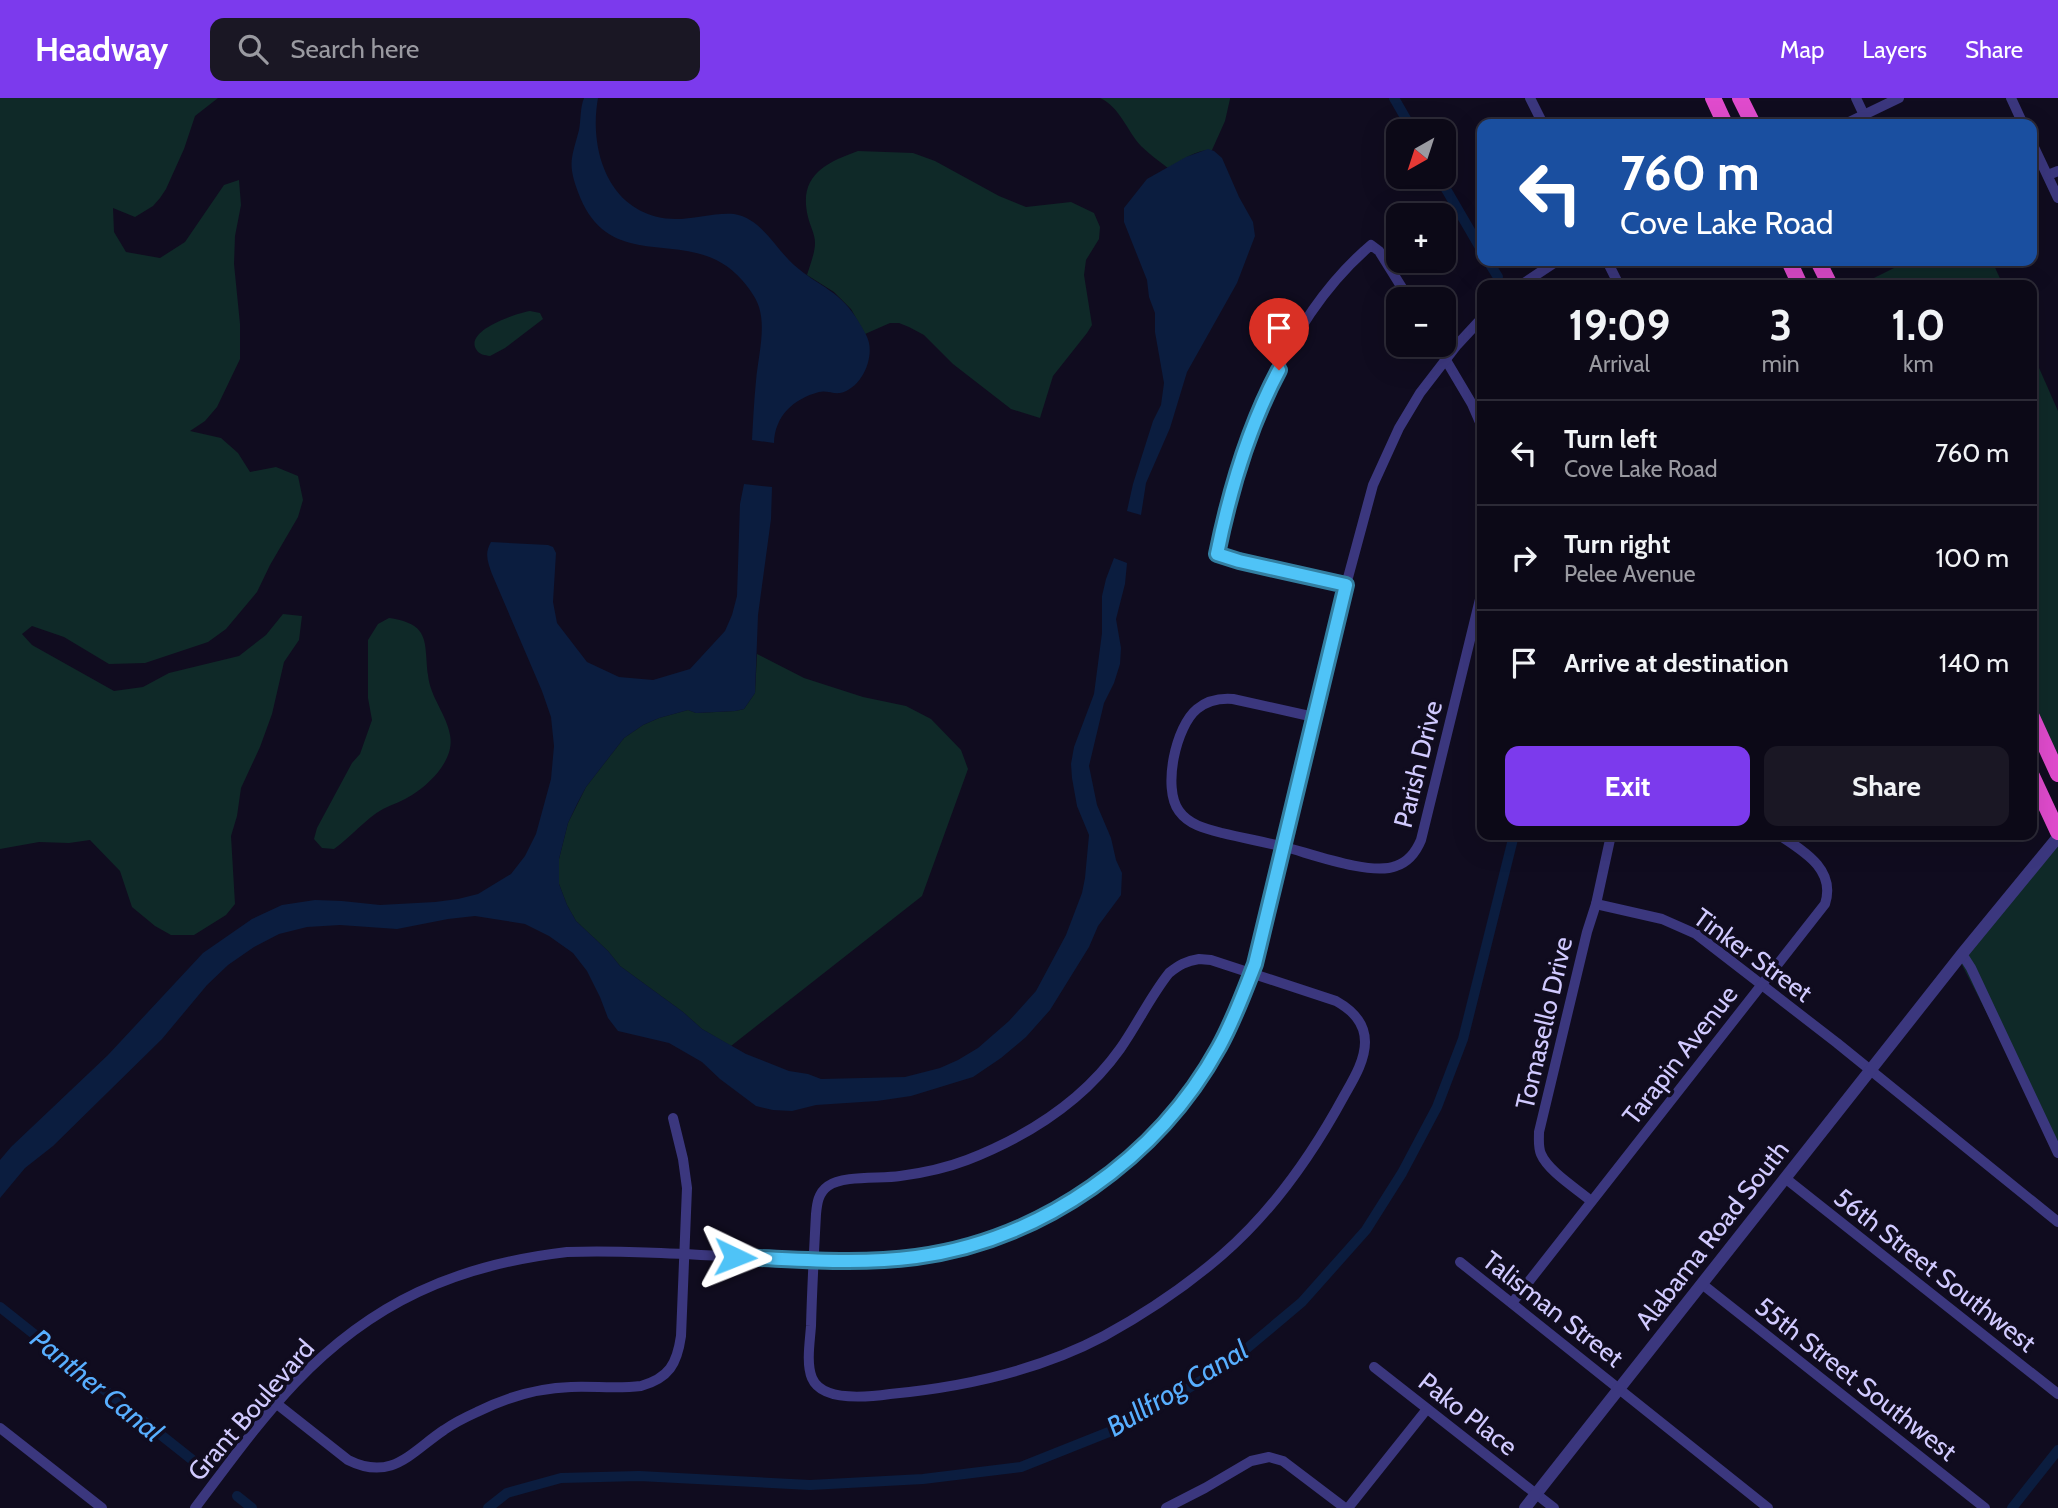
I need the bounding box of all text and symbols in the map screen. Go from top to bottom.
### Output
search box [210,18,700,81]
text: Headway [35,29,168,69]
icon: search [234,30,272,68]
text: Search here [290,33,419,65]
text: Map [1780,35,1824,64]
text: Layers [1862,35,1927,64]
text: Share [1965,35,2023,64]
north arrow [1386,119,1456,189]
map controls [1386,119,1456,357]
text: 760 m [1620,143,1760,202]
icon: left [1505,147,1596,238]
button: + [1386,203,1456,273]
text: Cove Lake Road [1620,203,1834,242]
button: − [1386,287,1456,357]
pin [1249,298,1309,370]
text: 19:09 [1569,299,1670,351]
text: 3 [1769,299,1792,351]
text: 1.0 [1891,299,1945,351]
icon: arrive [1260,309,1298,347]
text: Arrival [1589,350,1650,378]
text: min [1762,350,1800,378]
text: km [1903,350,1934,378]
text: Turn left [1564,423,1657,455]
icon: left [1505,434,1543,472]
text: 760 m [1935,437,2009,469]
text: Cove Lake Road [1564,455,1718,483]
text: Turn right [1564,528,1670,560]
icon: right [1505,539,1543,577]
text: 100 m [1936,542,2009,574]
text: Pelee Avenue [1564,560,1696,588]
icon: arrive [1505,644,1543,682]
text: Arrive at destination [1564,647,1789,679]
text: 140 m [1939,647,2009,679]
street label: Parish Drive [1387,697,1449,831]
button: Exit [1505,746,1750,826]
button: Share [1764,746,2009,826]
street label: Tinker Street [1687,901,1819,1009]
street label: Tomasello Drive [1509,934,1579,1112]
street label: Tarapin Avenue [1616,979,1744,1131]
street label: Alabama Road South [1628,1134,1796,1336]
street label: 56th Street Southwest [1828,1181,2043,1359]
position arrow [698,1220,772,1294]
street label: Talisman Street [1476,1244,1630,1374]
street label: 55th Street Southwest [1749,1290,1963,1468]
water label: Panther Canal [24,1321,171,1449]
water label: Bullfrog Canal [1100,1332,1254,1444]
street label: Grant Boulevard [181,1333,321,1487]
street label: Pako Place [1412,1366,1524,1462]

